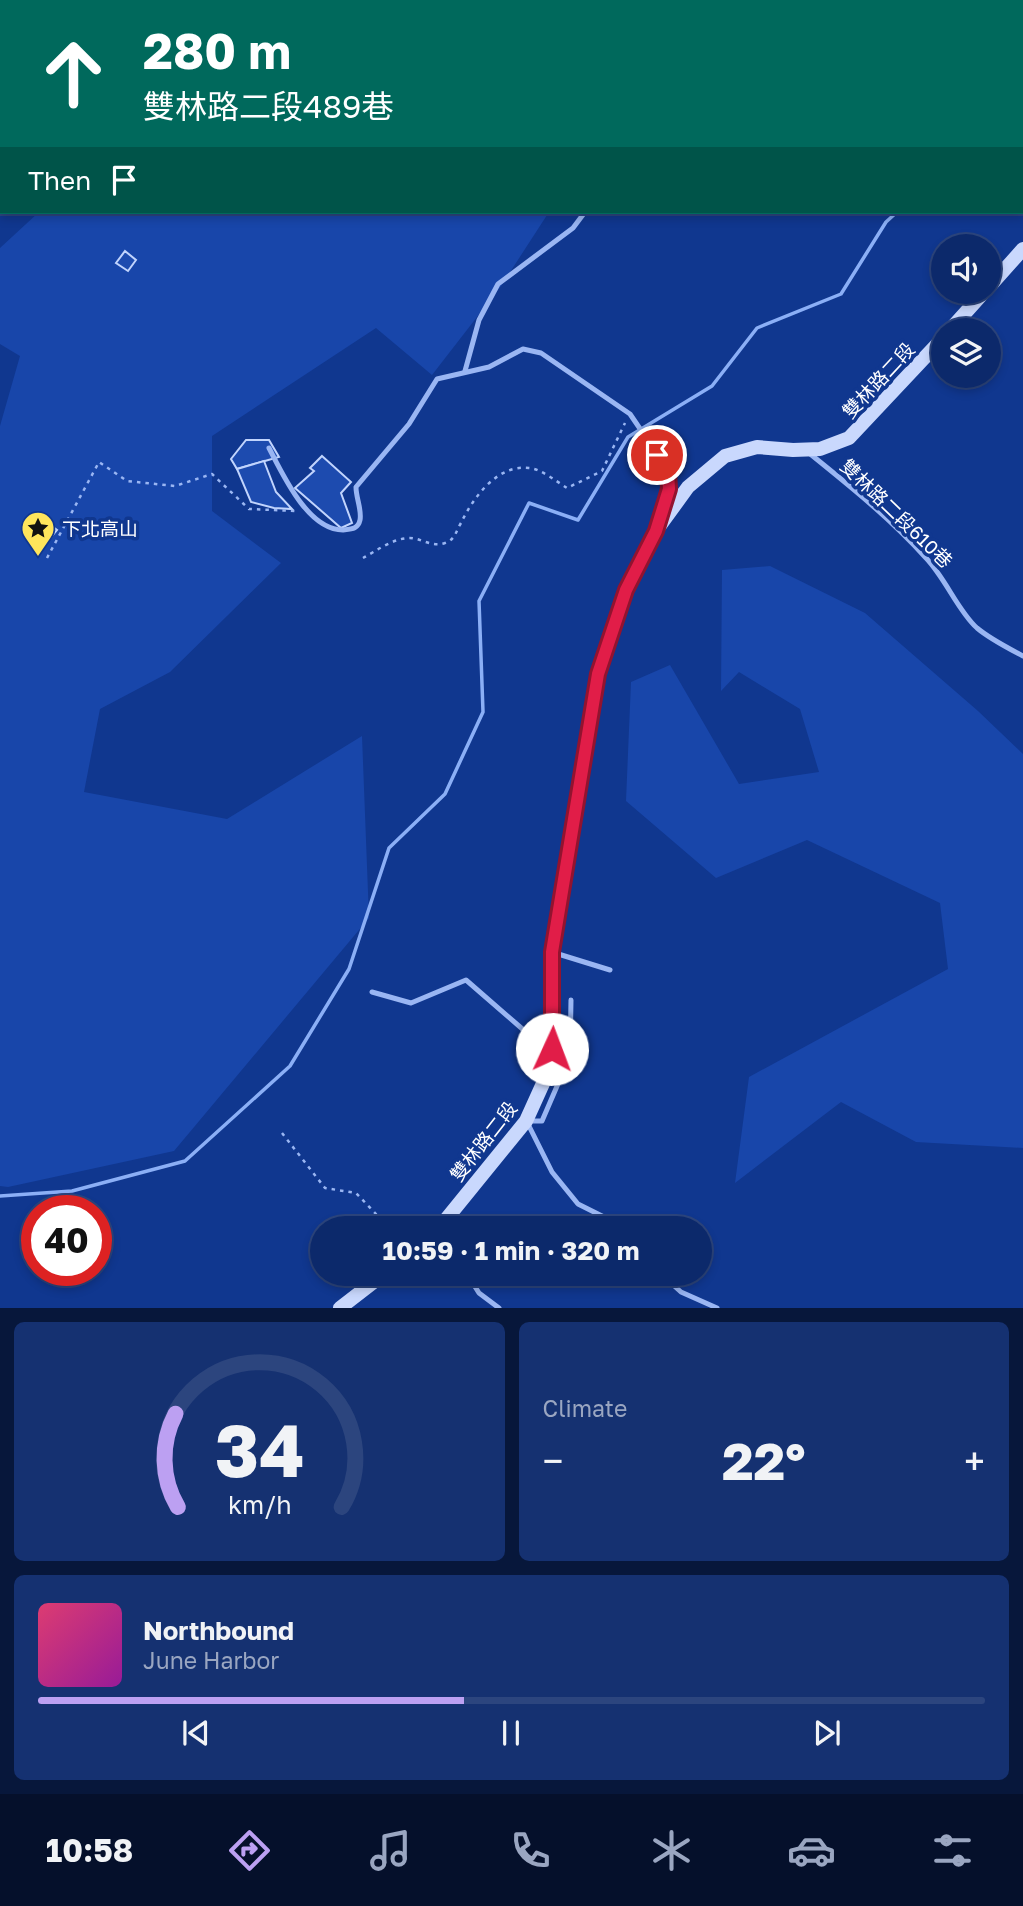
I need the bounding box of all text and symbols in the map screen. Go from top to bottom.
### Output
text: 280 m [143,21,291,80]
icon: ahead [28,28,119,119]
text: 雙林路二段489巷 [143,87,393,125]
icon: arrive [105,161,143,199]
text: Then [28,165,91,196]
map controls [931,234,1001,388]
button: sound [931,234,1001,304]
button: layers [931,318,1001,388]
street label: 雙林路二段 [837,337,919,423]
pin [627,425,687,485]
icon: arrive [638,436,676,474]
street label: 雙林路二段610巷 [836,454,958,572]
place icon: 下北高山 [19,509,57,558]
place label: 下北高山 [62,517,138,540]
position arrow [515,1012,589,1086]
street label: 雙林路二段 [445,1096,521,1186]
speed limit sign: 40 [21,1195,112,1286]
text: 10:59 · 1 min · 320 m [383,1235,639,1266]
text: Climate [543,1394,627,1422]
text: 34 [214,1407,304,1494]
text: 22° [722,1429,806,1491]
text: − [543,1438,563,1483]
text: + [964,1438,985,1483]
text: km/h [227,1489,291,1520]
text: Northbound [143,1615,294,1646]
text: June Harbor [143,1646,279,1674]
icon: previous [177,1714,215,1752]
icon: pause [492,1714,530,1752]
icon: next [808,1714,846,1752]
icon: directions [225,1826,274,1875]
icon: music [366,1826,415,1875]
icon: phone [506,1826,555,1875]
icon: climate [647,1826,696,1875]
icon: car [787,1826,836,1875]
icon: filters [928,1826,977,1875]
text: 10:58 [46,1831,133,1869]

